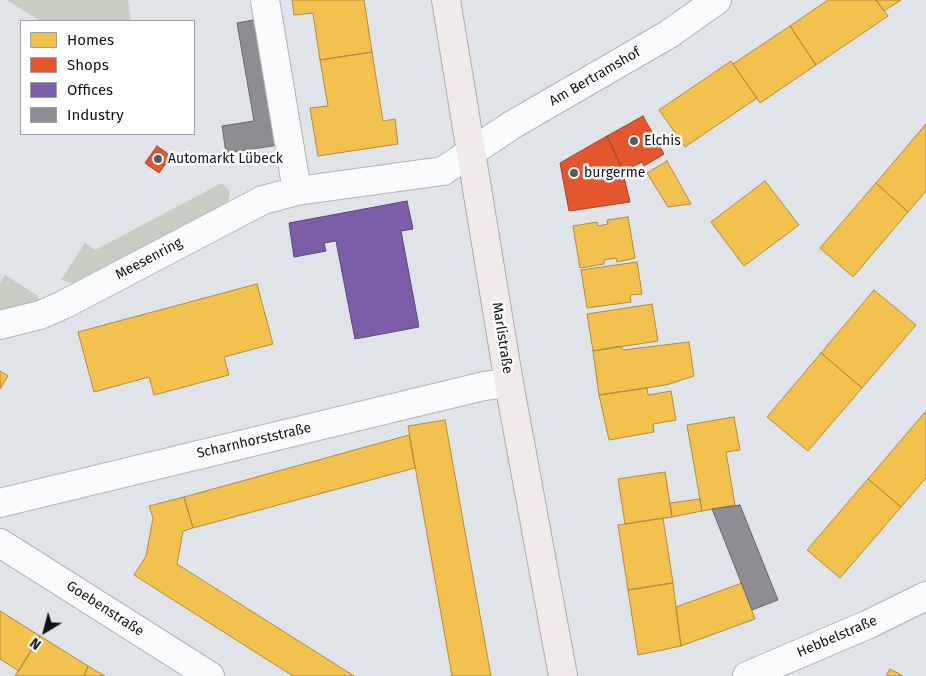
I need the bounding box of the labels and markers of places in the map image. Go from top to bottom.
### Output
place label: Elchis [644,133,681,149]
marker: Elchis [628,135,640,147]
place label: Automarkt Lübeck [168,151,283,167]
marker: Automarkt Lübeck [152,153,164,165]
place label: burgerme [584,165,645,181]
marker: burgerme [568,167,580,179]

